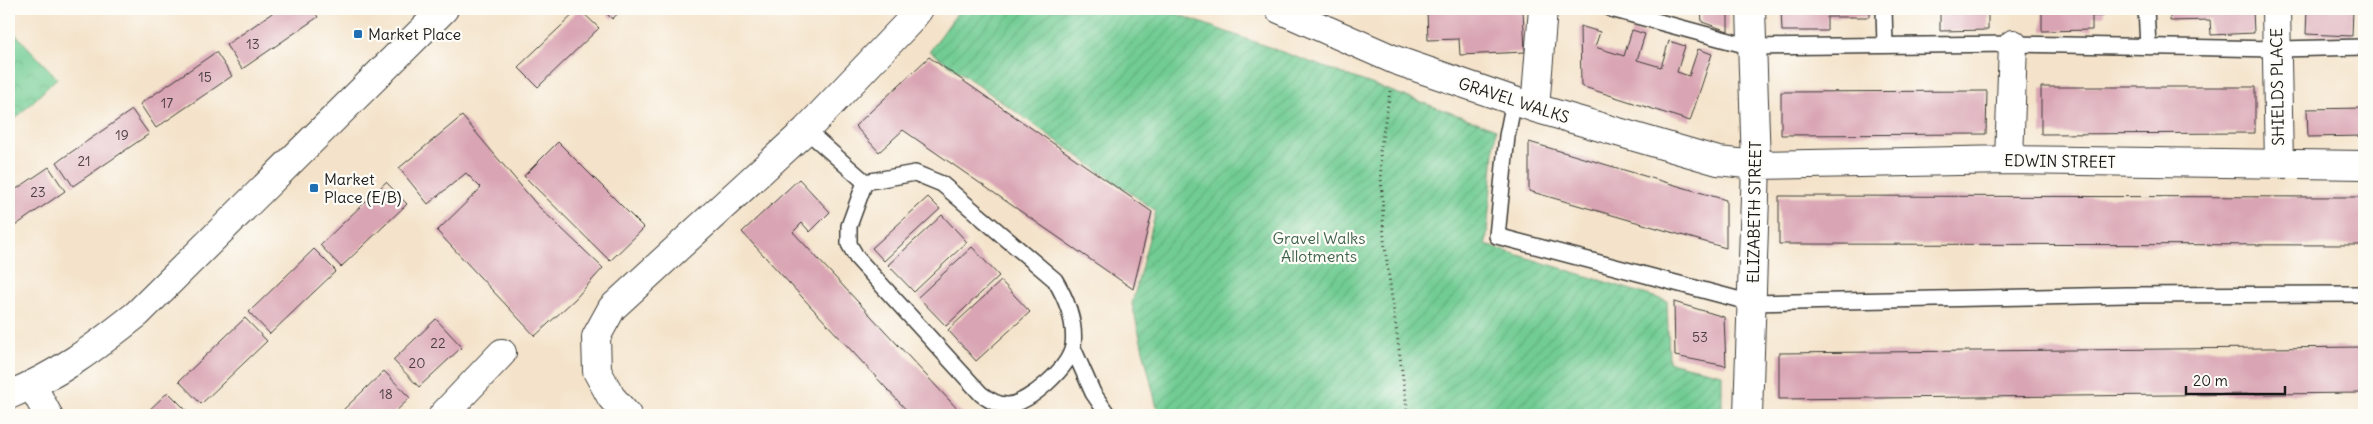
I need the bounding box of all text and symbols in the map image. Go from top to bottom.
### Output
place label: Market Place [368,24,461,44]
marker: Market Place [352,28,364,40]
street label: SHIELDS PLACE [2266,28,2288,146]
house number: 13 [246,35,260,53]
house number: 15 [198,68,212,86]
street label: GRAVEL WALKS [1456,73,1572,127]
house number: 17 [161,94,173,112]
house number: 19 [115,126,129,144]
street label: ELIZABETH STREET [1743,141,1765,283]
street label: EDWIN STREET [2004,150,2116,172]
house number: 21 [77,152,91,170]
place label: Market Place (E/B) [324,169,402,207]
marker: Market Place (E/B) [308,182,320,194]
house number: 23 [30,183,46,201]
park label: Gravel Walks Allotments [1273,228,1366,266]
house number: 53 [1692,328,1708,346]
house number: 22 [430,334,446,352]
house number: 20 [409,354,425,372]
scale bar [2186,364,2284,396]
text: 20 m [2193,371,2228,390]
house number: 18 [379,385,393,403]

